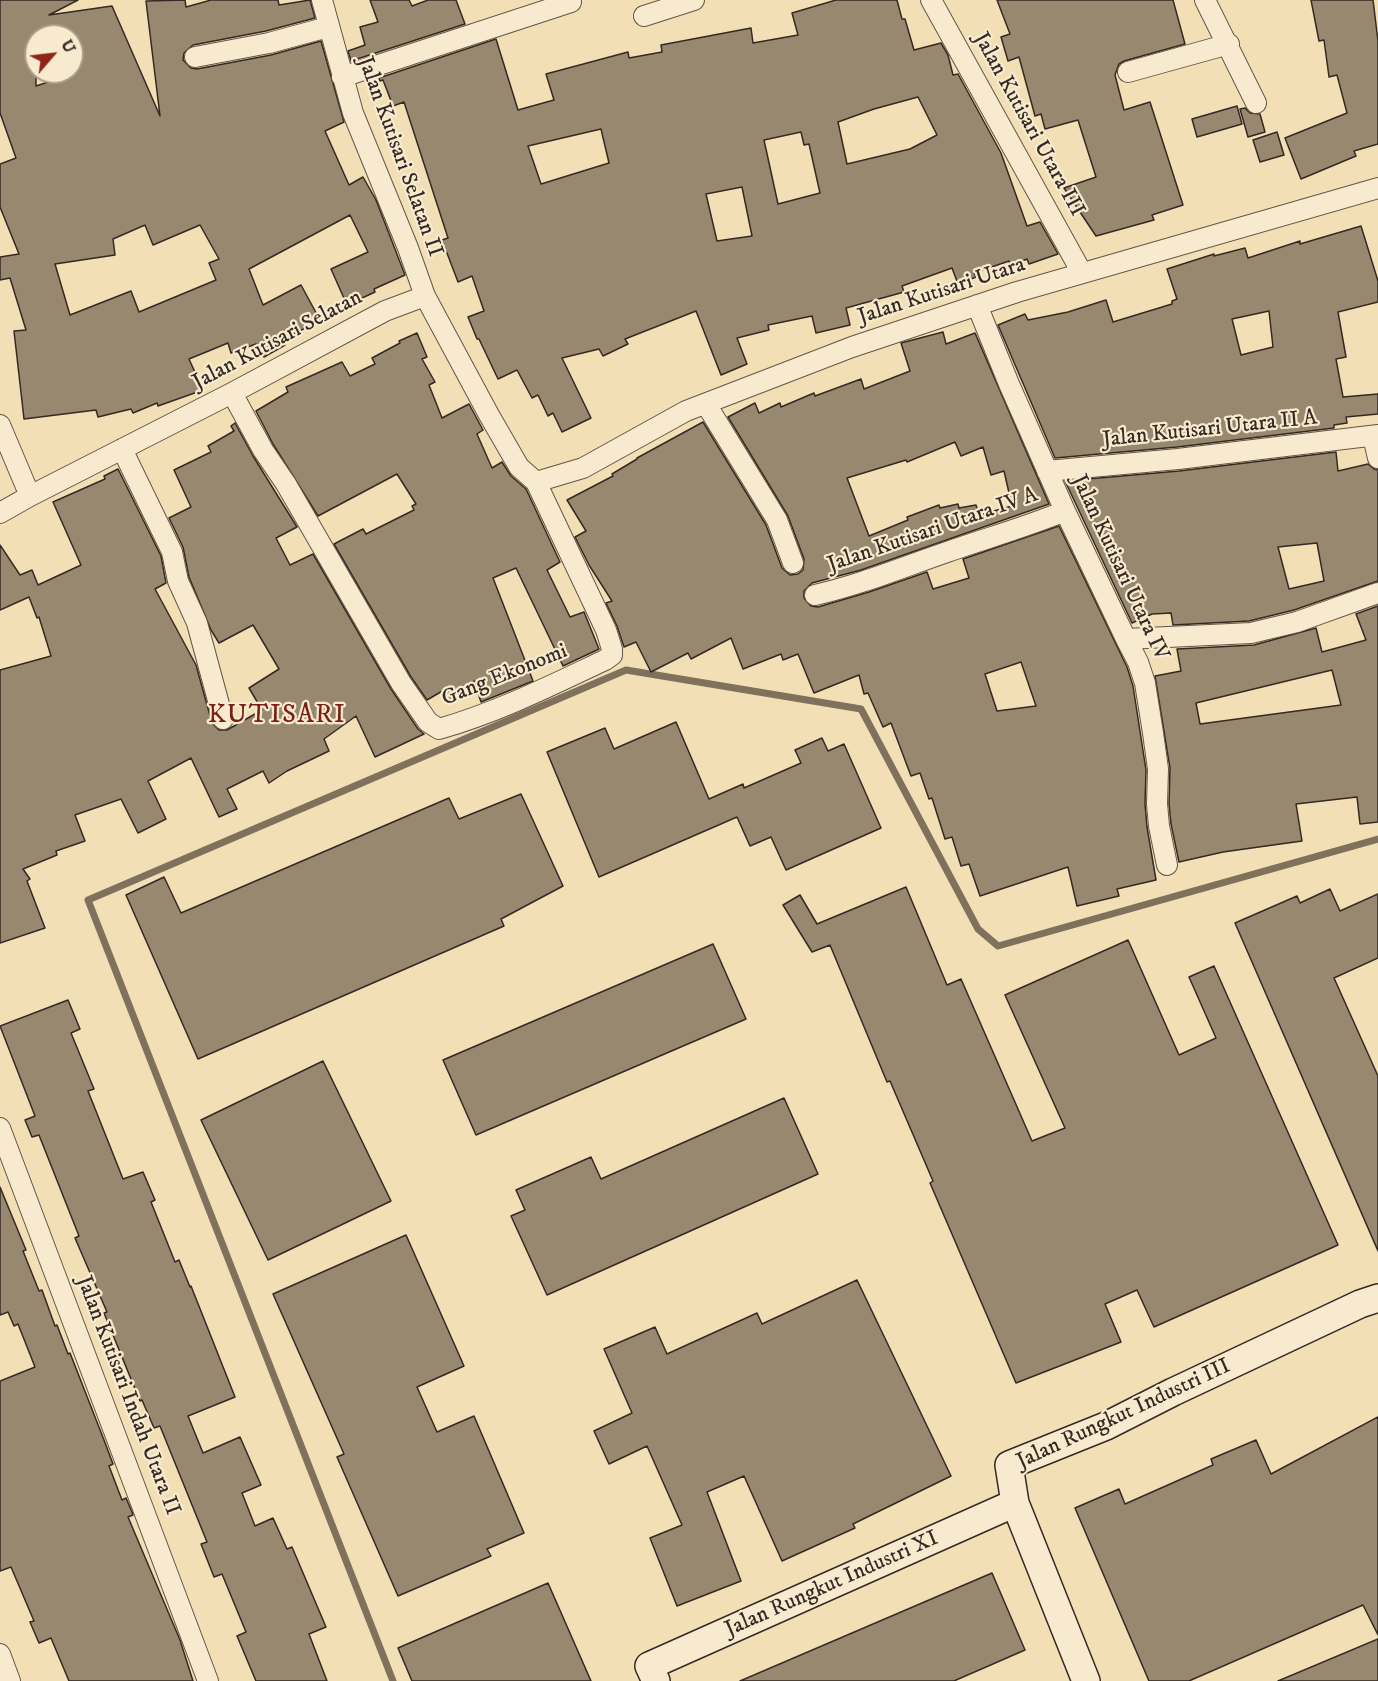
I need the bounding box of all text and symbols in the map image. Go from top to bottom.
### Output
north arrow [24,24,84,84]
street label: Jalan Kutisari Utara III [966,28,1090,222]
text: U [56,36,80,57]
street label: Jalan Kutisari Selatan II [351,53,447,261]
street label: Jalan Kutisari Utara [855,253,1029,331]
street label: Jalan Kutisari Selatan [189,285,367,397]
street label: Jalan Kutisari Utara II A [1101,406,1319,454]
street label: Jalan Kutisari Utara IV [1064,471,1174,665]
street label: Jalan Kutisari Utara IV A [824,483,1042,579]
street label: Gang Ekonomi [438,639,572,713]
district label: KUTISARI [208,701,346,733]
street label: Jalan Kutisari Indah Utara II [69,1273,185,1519]
street label: Jalan Rungkut Industri III [1013,1354,1235,1476]
street label: Jalan Rungkut Industri XI [721,1526,943,1644]

